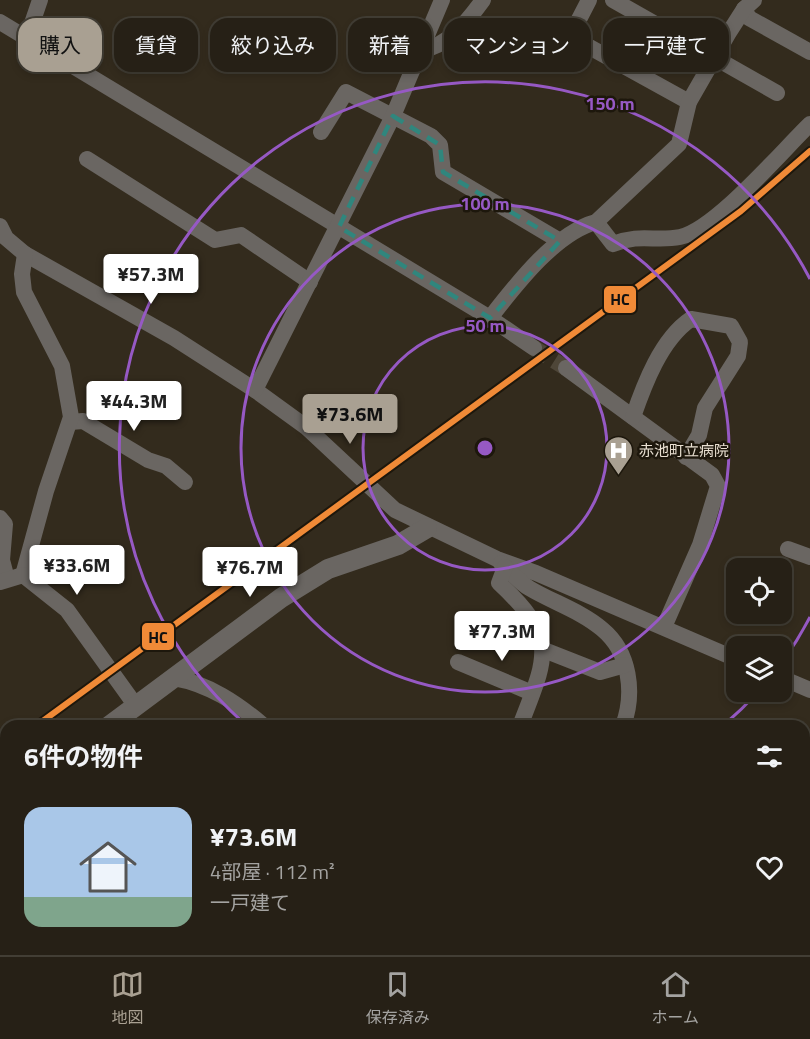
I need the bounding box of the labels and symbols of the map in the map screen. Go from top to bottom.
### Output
text: 150 m [585,90,635,117]
text: 100 m [460,190,510,217]
pin: ¥57.3M [102,254,200,305]
line badge: HC [603,285,637,314]
text: HC [610,287,630,311]
text: 50 m [465,312,505,339]
pin: ¥44.3M [85,381,183,432]
pin: ¥73.6M [301,394,399,445]
hospital icon: 赤池町立病院 [602,434,634,476]
centre of rings [475,438,495,458]
place label: 赤池町立病院 [639,439,729,462]
pin: ¥33.6M [28,545,126,596]
pin: ¥76.7M [201,547,299,598]
pin: ¥77.3M [453,611,551,662]
line badge: HC [141,622,175,651]
text: HC [148,625,168,649]

